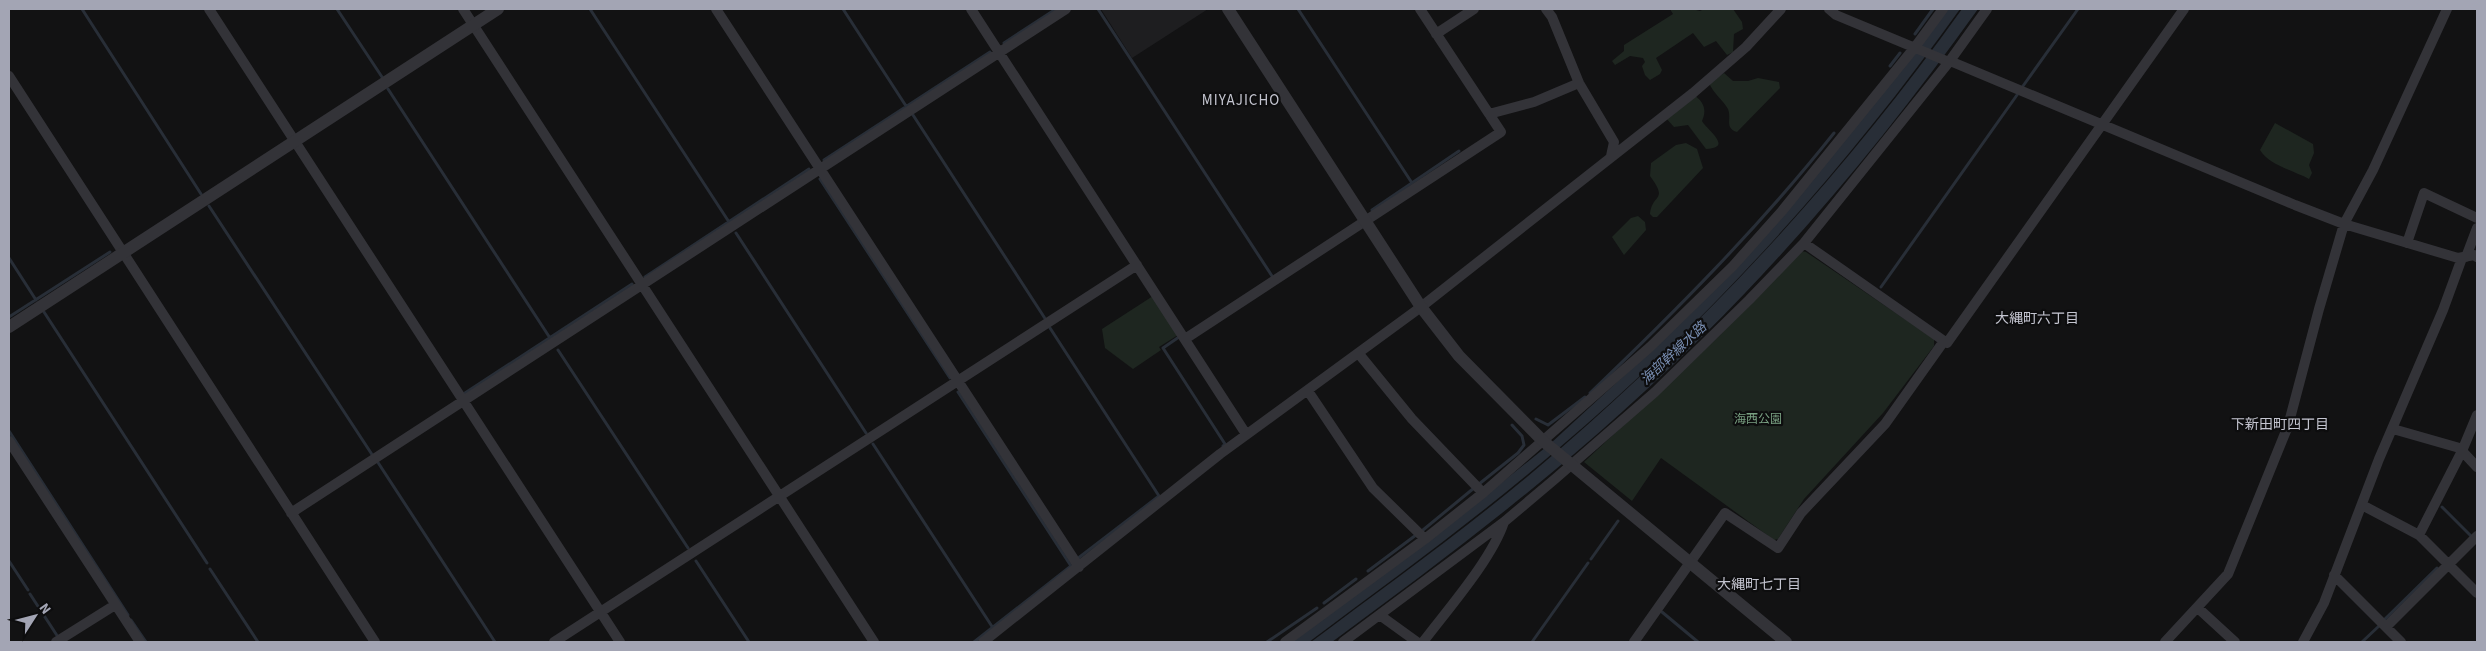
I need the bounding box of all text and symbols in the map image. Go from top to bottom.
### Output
district label: MIYAJICHO [1202,90,1280,111]
district label: 大縄町六丁目 [1995,309,2079,329]
water label: 海部幹線水路 [1636,317,1712,390]
park label: 海西公園 [1734,411,1782,428]
district label: 下新田町四丁目 [2231,415,2329,435]
district label: 大縄町七丁目 [1717,575,1801,595]
north arrow [10,591,60,641]
text: N [34,599,56,619]

